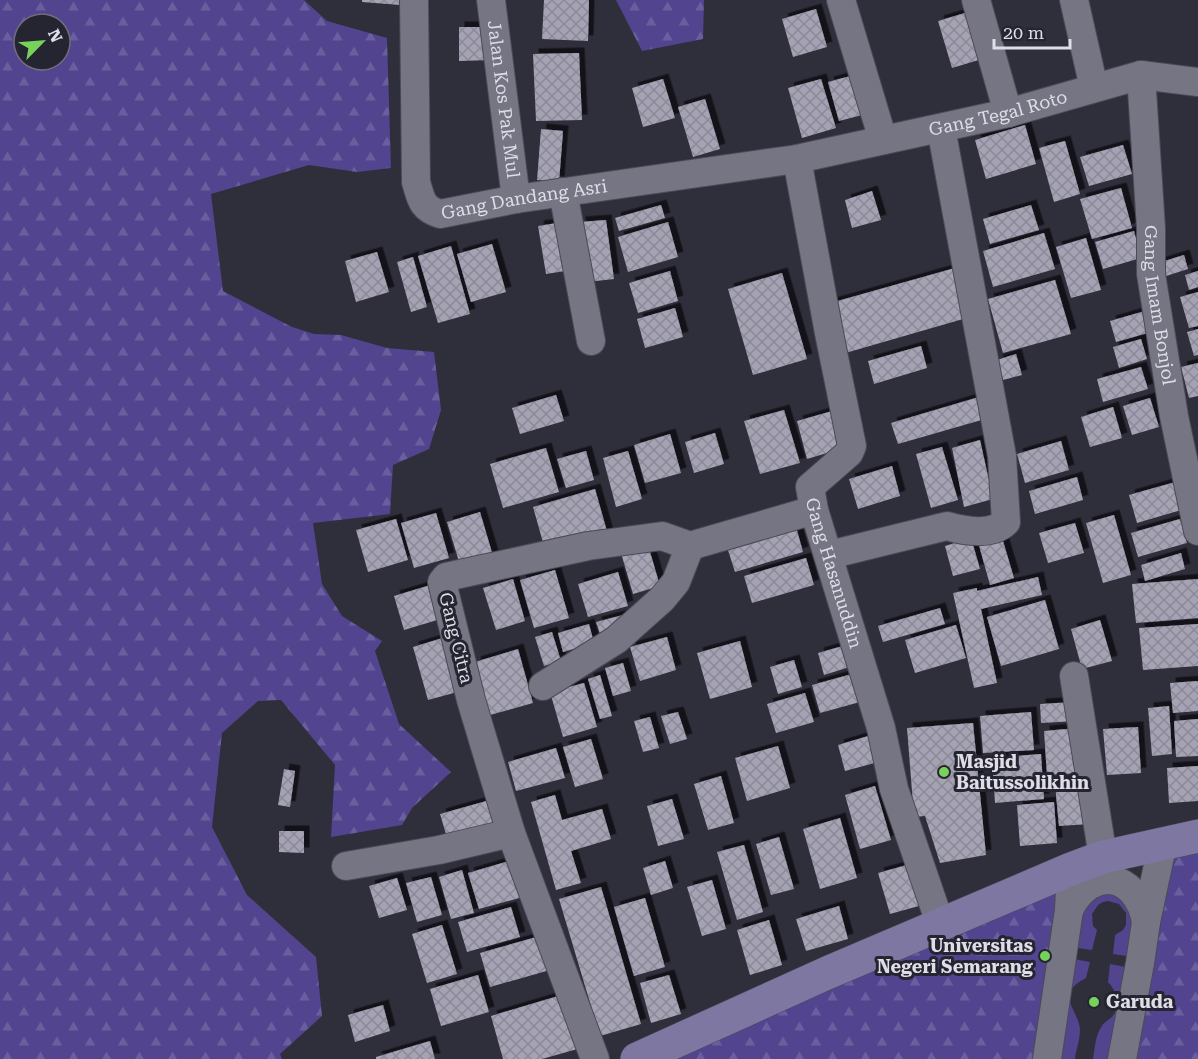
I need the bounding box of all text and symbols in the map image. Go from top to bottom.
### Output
north arrow [12,12,72,72]
scale bar [994,12,1070,50]
street label: Jalan Kos Pak Mul [484,19,524,180]
text: 20 m [1003,22,1044,43]
text: N [44,26,66,45]
street label: Gang Tegal Roto [927,86,1070,140]
street label: Gang Dandang Asri [439,175,609,224]
street label: Gang Imam Bonjol [1141,225,1180,387]
street label: Gang Hasanuddin [802,496,867,651]
street label: Gang Citra [435,590,478,686]
place label: Masjid Baitussolikhin [956,751,1089,793]
marker: Masjid Baitussolikhin [937,765,951,779]
place label: Universitas Negeri Semarang [877,935,1034,977]
marker: Universitas Negeri Semarang [1038,949,1052,963]
place label: Garuda [1106,991,1174,1012]
marker: Garuda [1087,995,1101,1009]

